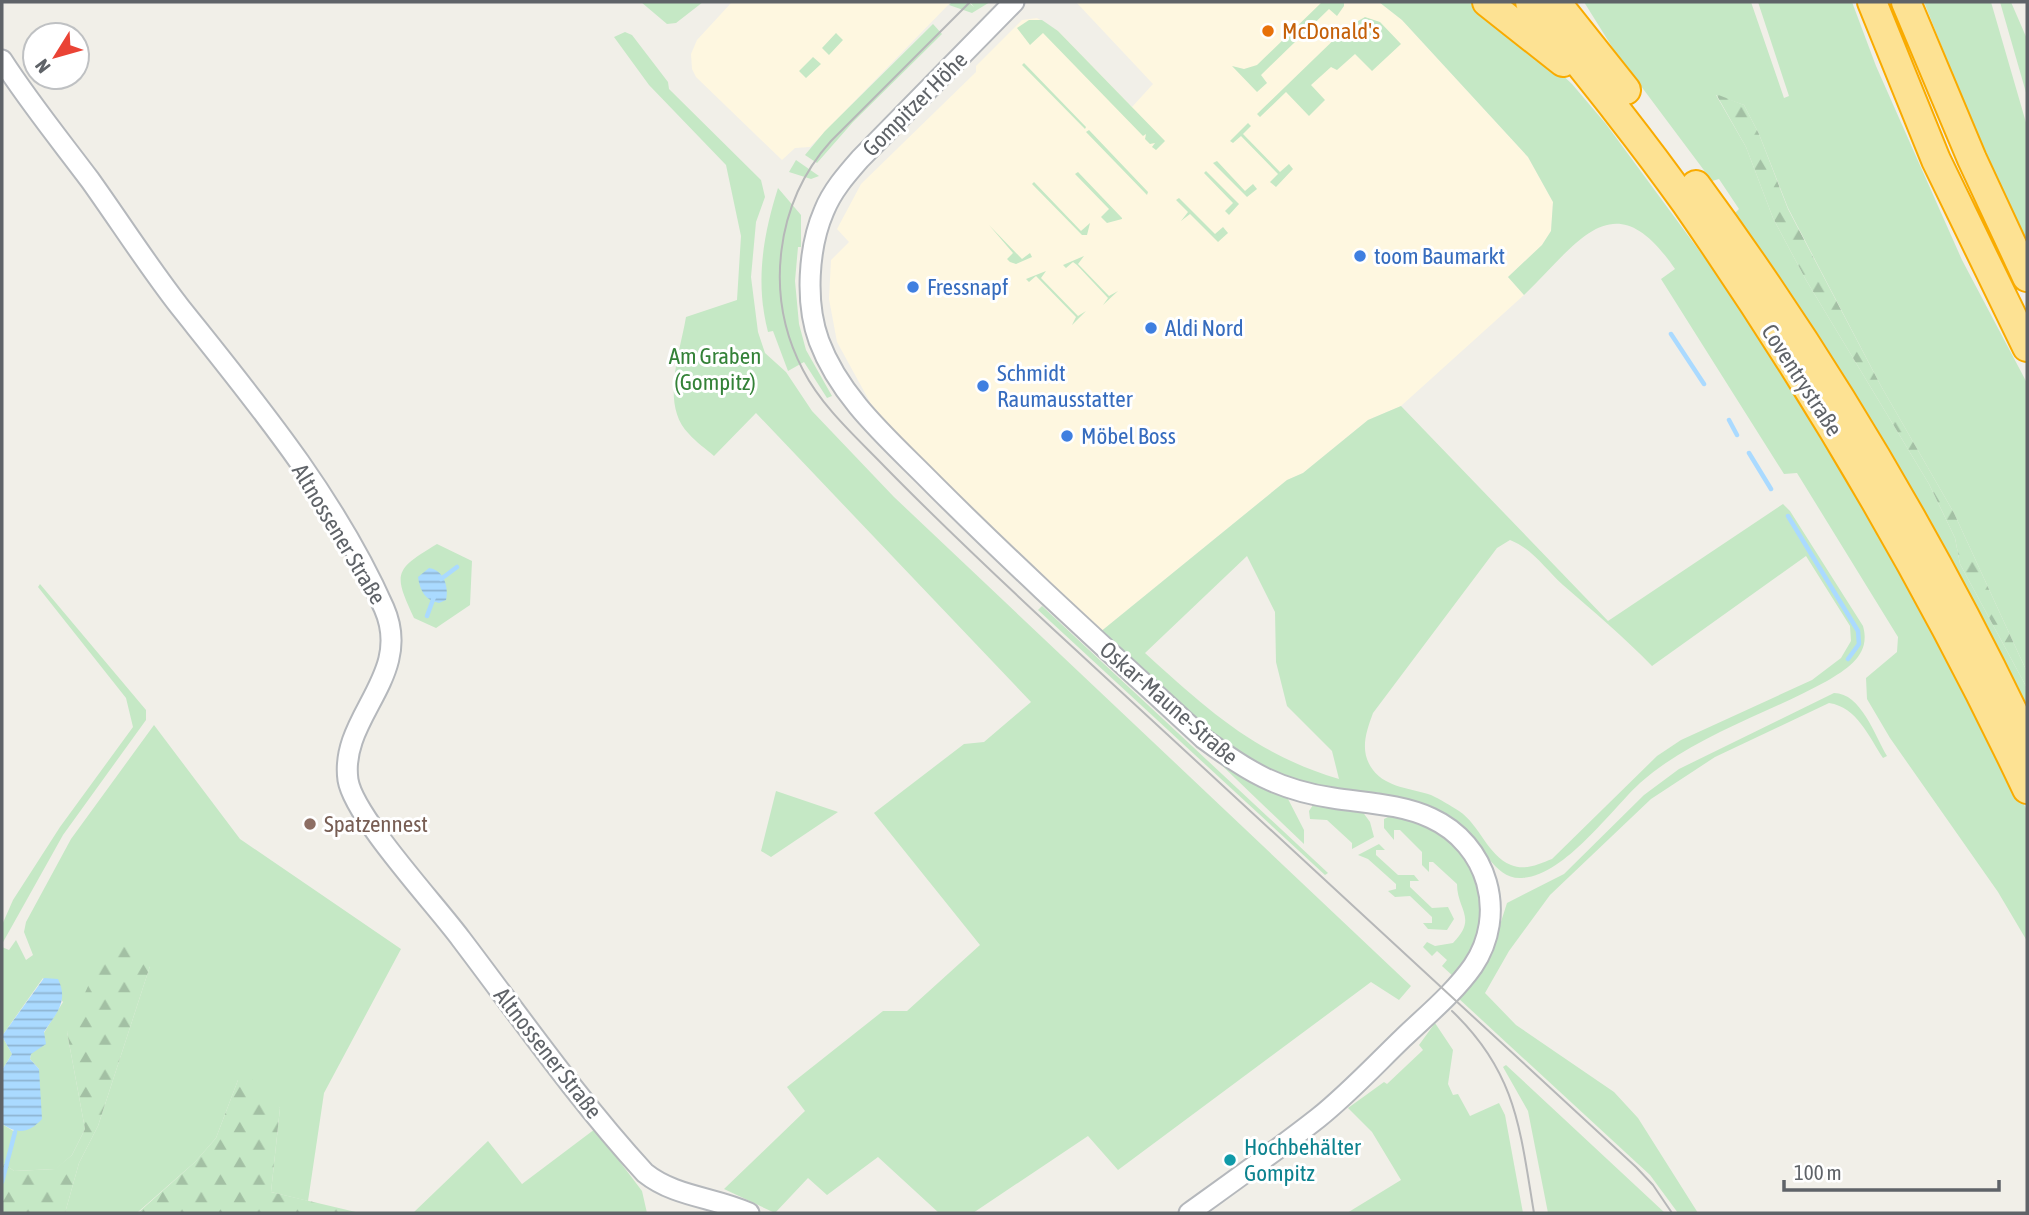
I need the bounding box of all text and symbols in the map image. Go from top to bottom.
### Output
place label: McDonald's [1282,18,1380,44]
north arrow [21,21,91,91]
marker: McDonald's [1260,23,1276,39]
street label: Gompitzer Höhe [858,47,972,161]
text: N [30,55,55,77]
place label: toom Baumarkt [1374,243,1505,269]
marker: toom Baumarkt [1352,248,1368,264]
place label: Fressnapf [927,274,1008,300]
marker: Fressnapf [905,279,921,295]
place label: Aldi Nord [1165,315,1244,341]
street label: Coventrystraße [1756,319,1848,441]
marker: Aldi Nord [1143,320,1159,336]
park label: Am Graben (Gompitz) [669,343,761,395]
place label: Schmidt Raumausstatter [997,360,1134,412]
marker: Schmidt Raumausstatter [975,378,991,394]
place label: Möbel Boss [1081,423,1176,449]
marker: Möbel Boss [1059,428,1075,444]
street label: Altnossener Straße [287,459,391,609]
street label: Oskar-Maune-Straße [1095,636,1243,770]
place label: Spatzennest [324,811,428,837]
marker: Spatzennest [302,816,318,832]
street label: Altnossener Straße [489,982,607,1124]
place label: Hochbehälter Gompitz [1244,1134,1362,1186]
scale bar [1784,1148,1999,1192]
marker: Hochbehälter Gompitz [1222,1152,1238,1168]
text: 100 m [1794,1160,1842,1184]

